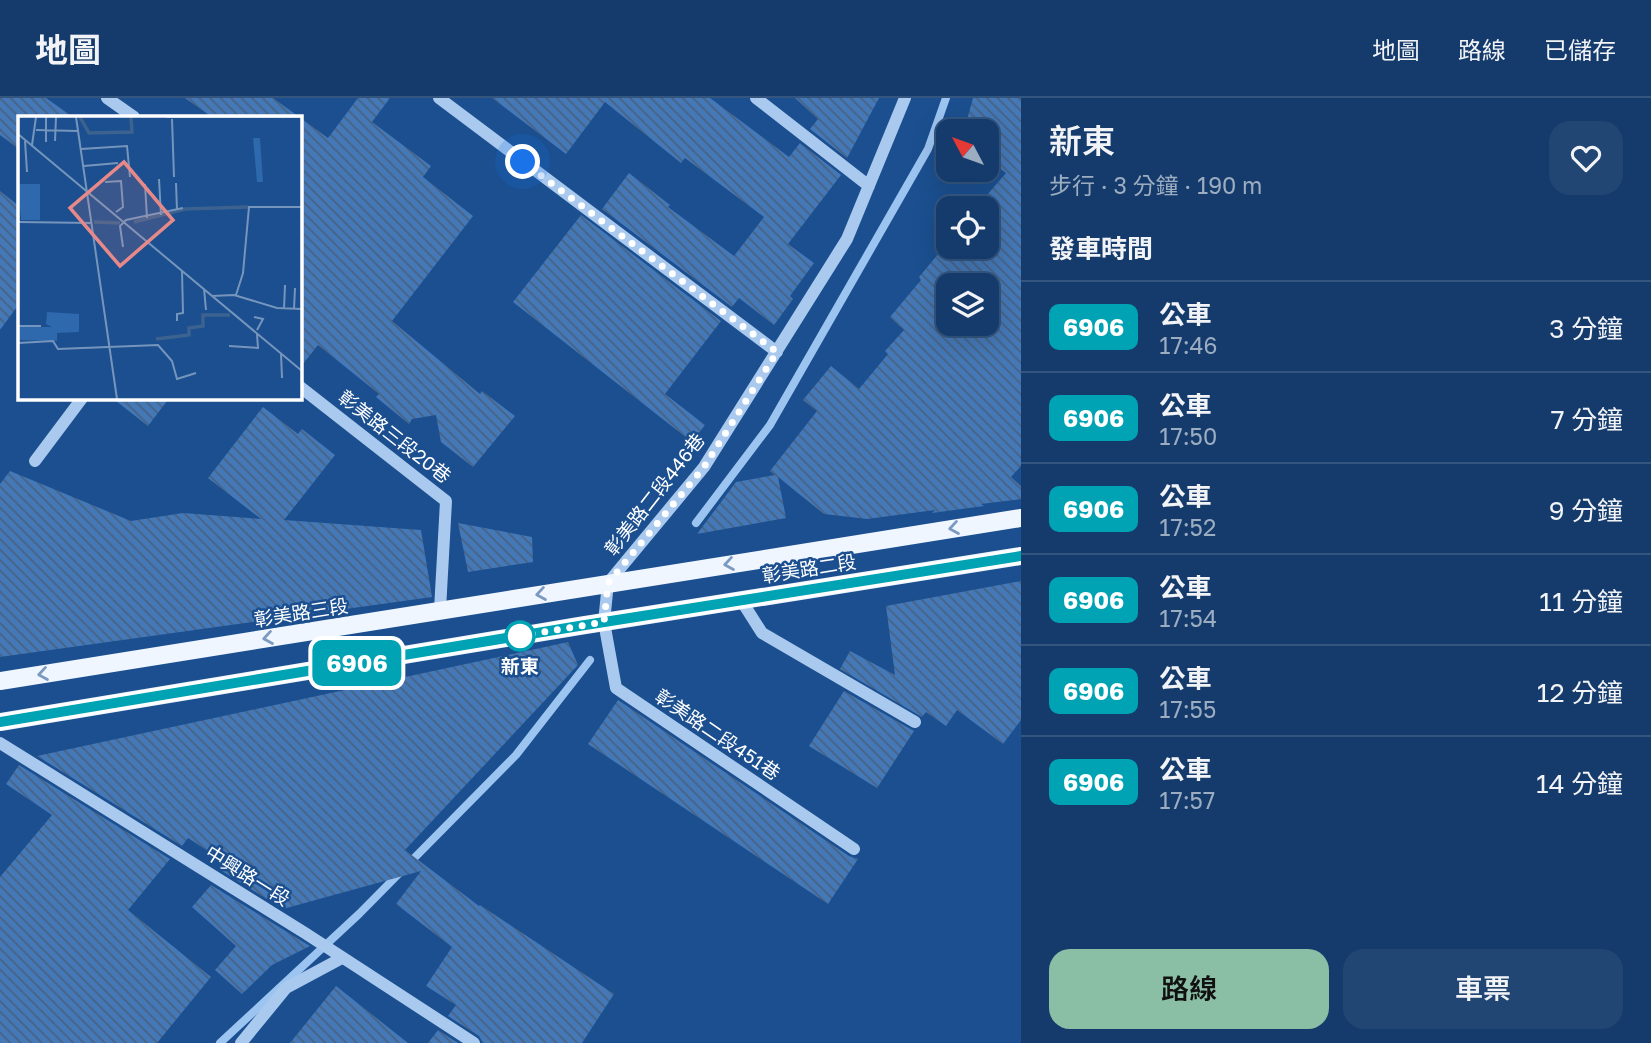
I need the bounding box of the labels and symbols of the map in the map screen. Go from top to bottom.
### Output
inset map [18,116,301,399]
north arrow [936,119,999,182]
your location [505,144,540,179]
street label: 彰美路三段20巷 [334,385,456,487]
street label: 彰美路二段446巷 [599,428,709,560]
one-way arrow [948,520,959,535]
street label: 彰美路二段 [760,549,858,587]
one-way arrow [723,556,735,571]
one-way arrow [535,586,547,601]
street label: 彰美路三段 [252,593,350,631]
marker: 新東 [505,621,535,651]
one-way arrow [262,631,274,646]
line badge: 6906 [308,640,406,686]
place label: 新東 [501,654,539,677]
one-way arrow [37,666,49,681]
street label: 彰美路二段451巷 [651,684,785,784]
street label: 中興路一段 [202,840,294,910]

